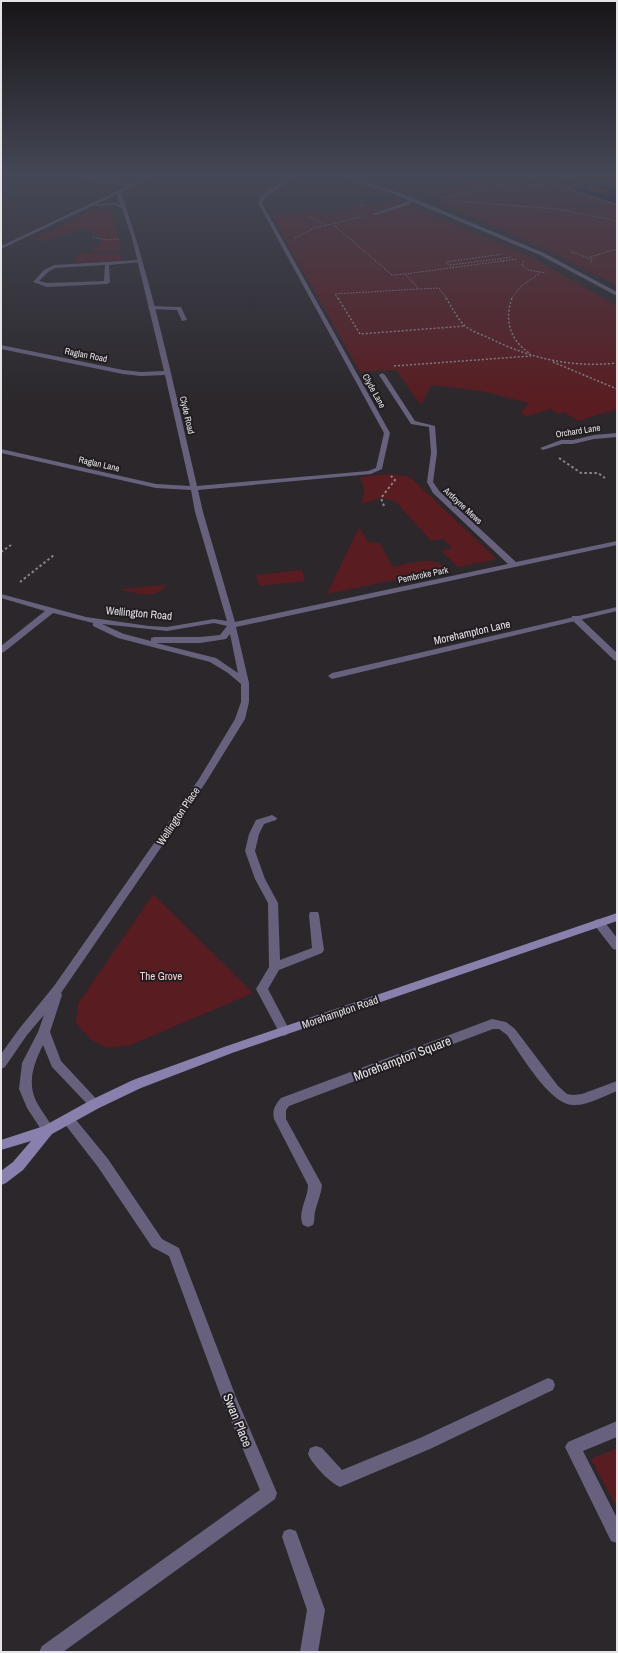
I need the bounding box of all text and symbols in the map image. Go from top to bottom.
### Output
street label: Raglan Road [64,345,108,365]
street label: Clyde Lane [360,372,388,410]
street label: Clyde Road [177,395,197,435]
street label: Orchard Lane [555,422,601,440]
street label: Raglan Lane [77,453,121,475]
street label: Ardoyne Mews [440,484,485,527]
street label: Pembroke Park [397,564,449,586]
street label: Wellington Road [105,603,173,623]
street label: Morehampton Lane [432,616,512,648]
street label: Wellington Place [153,784,203,848]
park label: The Grove [140,969,182,983]
street label: Morehampton Road [300,992,380,1032]
street label: Morehampton Square [351,1032,453,1085]
street label: Swan Place [219,1391,256,1450]

